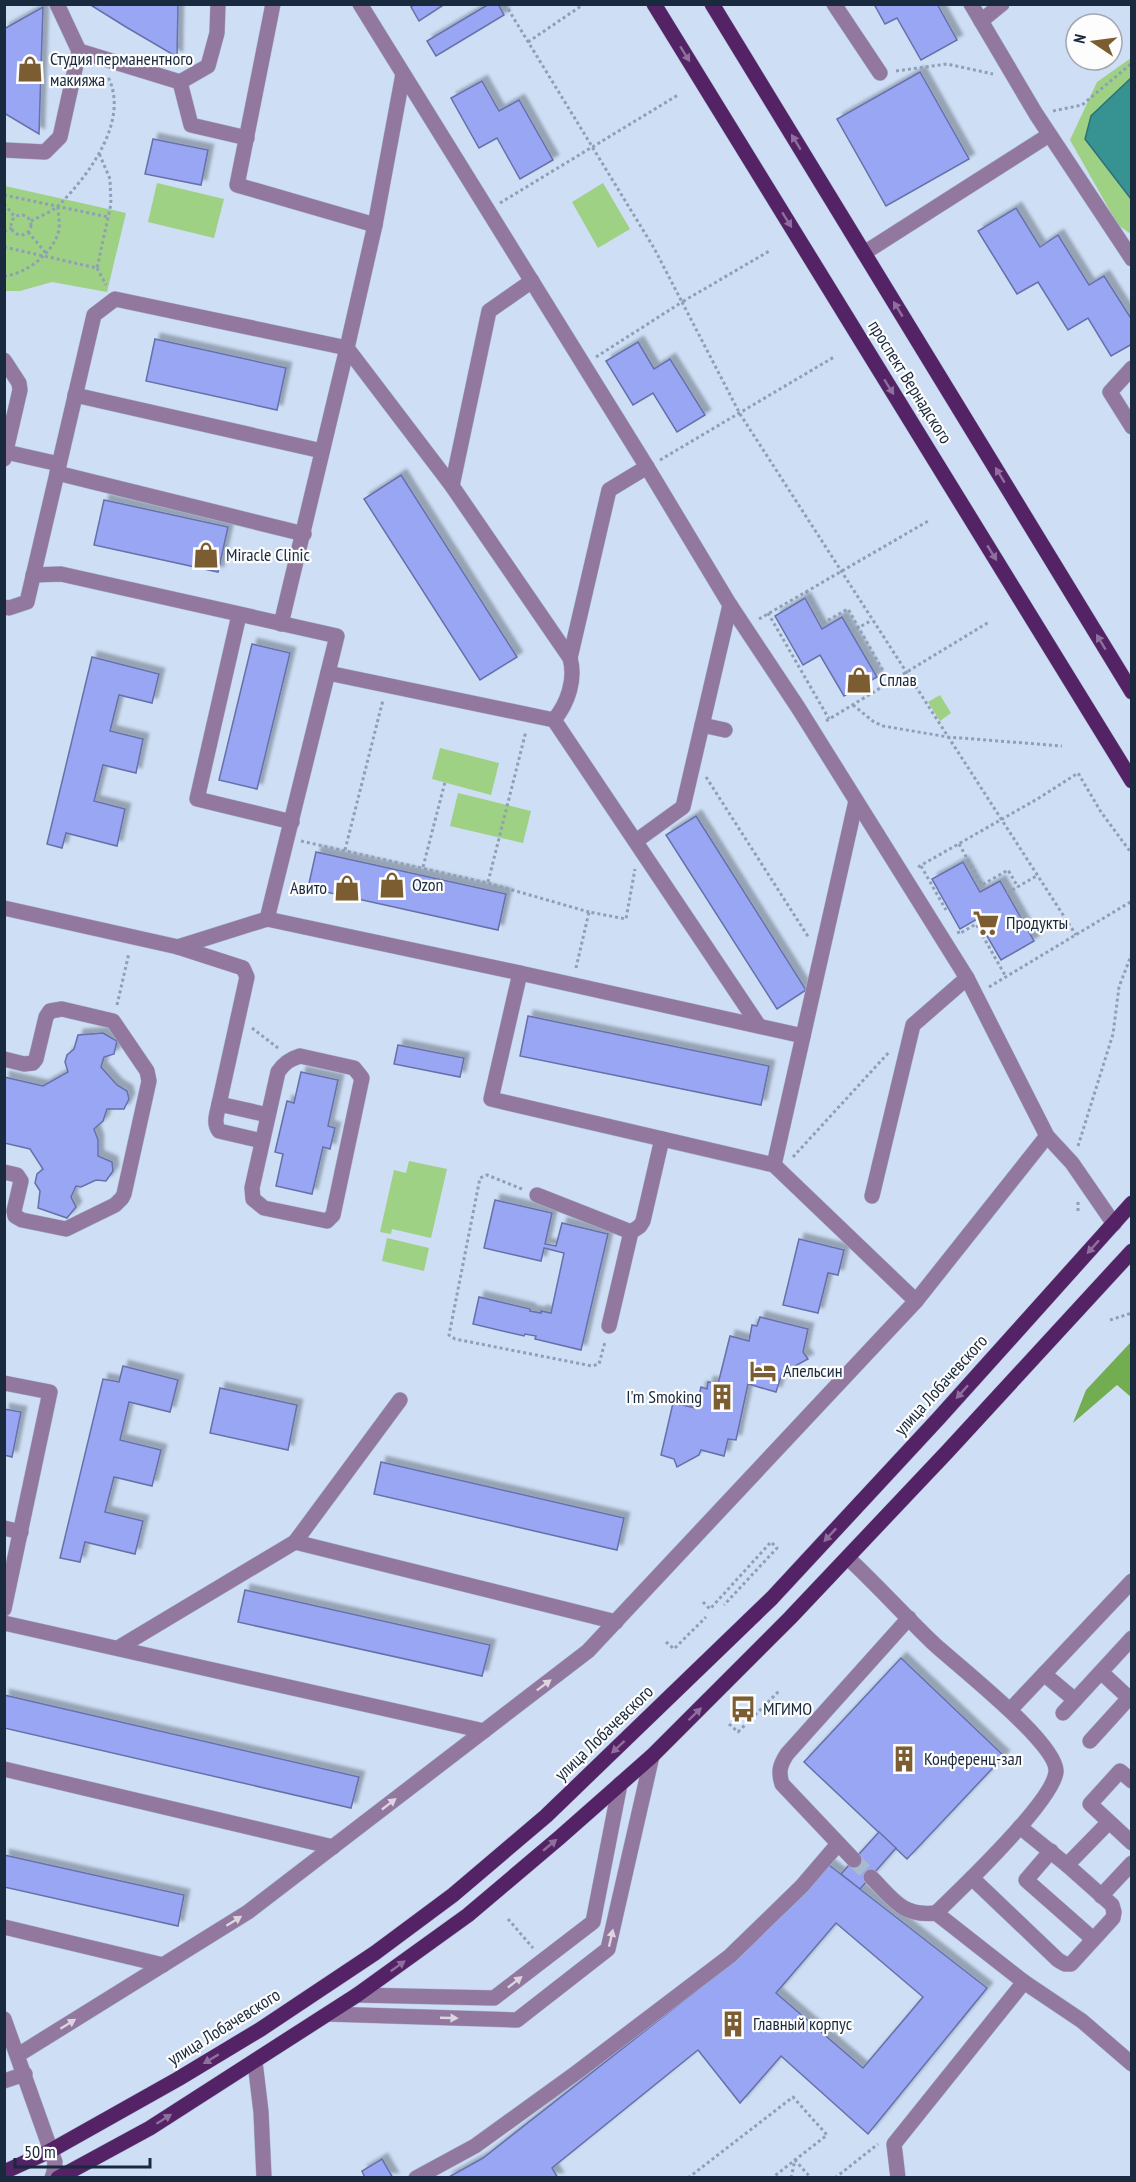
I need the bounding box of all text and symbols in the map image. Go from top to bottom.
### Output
north arrow [1064,12,1124,72]
text: N [1069,32,1090,45]
one-way arrow [679,46,690,62]
place label: Студия перманентного макияжа [50,47,193,91]
shop icon: Студия перманентного макияжа [15,54,45,84]
one-way arrow [791,134,802,150]
one-way arrow [782,212,793,228]
one-way arrow [893,300,903,317]
street label: проспект Вернадского [863,316,958,448]
one-way arrow [884,378,895,395]
one-way arrow [994,467,1005,483]
shop icon: Miracle Clinic [191,540,221,570]
place label: Miracle Clinic [226,543,311,566]
one-way arrow [986,545,997,561]
one-way arrow [1096,634,1107,650]
shop icon: Сплав [844,665,874,695]
place label: Сплав [879,668,917,691]
shop icon: Ozon [377,870,407,900]
shop icon: Авито [332,873,362,903]
place label: Ozon [412,873,444,896]
place label: Авито [290,876,327,899]
supermarket icon: Продукты [971,908,1001,938]
place label: Продукты [1006,911,1068,934]
one-way arrow [1087,1239,1100,1254]
street label: улица Лобачевского [889,1329,992,1440]
hotel icon: Апельсин [748,1356,778,1386]
place label: Апельсин [783,1359,843,1382]
building icon: I'm Smoking [707,1382,737,1412]
one-way arrow [956,1384,969,1399]
place label: I'm Smoking [626,1385,702,1408]
one-way arrow [824,1527,837,1542]
one-way arrow [537,1680,552,1692]
street label: улица Лобачевского [550,1680,658,1785]
bus stop icon: МГИМО [728,1694,758,1724]
place label: МГИМО [763,1697,812,1720]
one-way arrow [687,1707,701,1721]
one-way arrow [611,1740,625,1754]
building icon: Конференц-зал [889,1744,919,1774]
place label: Конференц-зал [924,1747,1022,1770]
one-way arrow [382,1798,397,1810]
one-way arrow [542,1839,557,1852]
one-way arrow [226,1916,242,1927]
one-way arrow [606,1929,616,1948]
one-way arrow [390,1961,405,1973]
one-way arrow [507,1976,523,1988]
street label: улица Лобачевского [163,1983,284,2070]
building icon: Главный корпус [718,2009,748,2039]
place label: Главный корпус [753,2012,853,2035]
one-way arrow [439,2014,458,2023]
one-way arrow [60,2018,76,2029]
one-way arrow [202,2054,219,2064]
one-way arrow [156,2114,172,2125]
scale bar [15,2131,150,2169]
text: 50 m [24,2140,56,2163]

